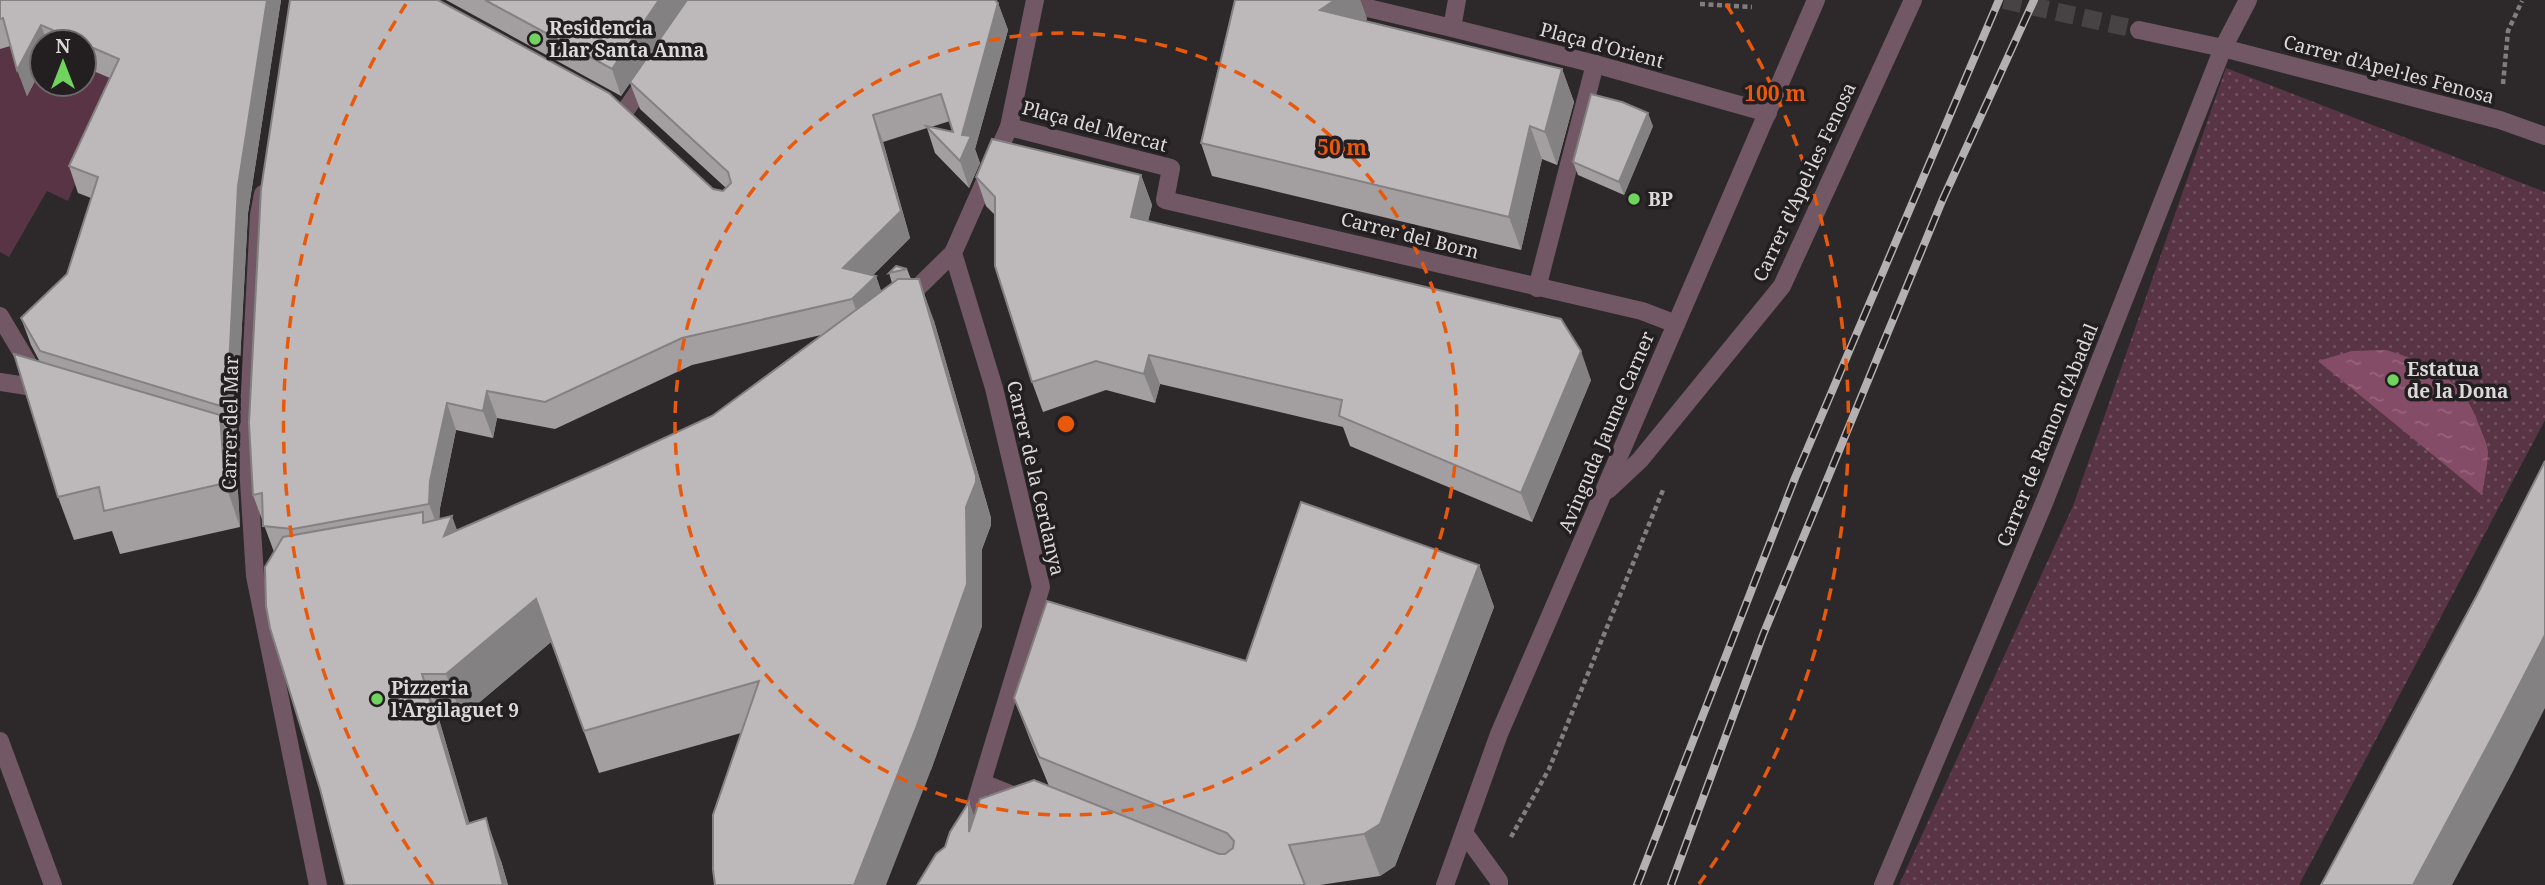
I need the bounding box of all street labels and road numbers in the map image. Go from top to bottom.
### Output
street label: Plaça d'Orient [1537,16,1667,74]
street label: Carrer d'Apel·les Fenosa [2281,28,2497,110]
street label: Carrer d'Apel·les Fenosa [1746,78,1862,286]
street label: Plaça del Mercat [1019,94,1171,158]
street label: Carrer del Born [1338,205,1482,265]
street label: Carrer de Ramon d'Abadal [1990,319,2104,551]
street label: Avinguda Jaume Carner [1552,327,1660,537]
street label: Carrer del Mar [216,356,244,490]
street label: Carrer de la Cerdanya [1001,378,1071,578]

